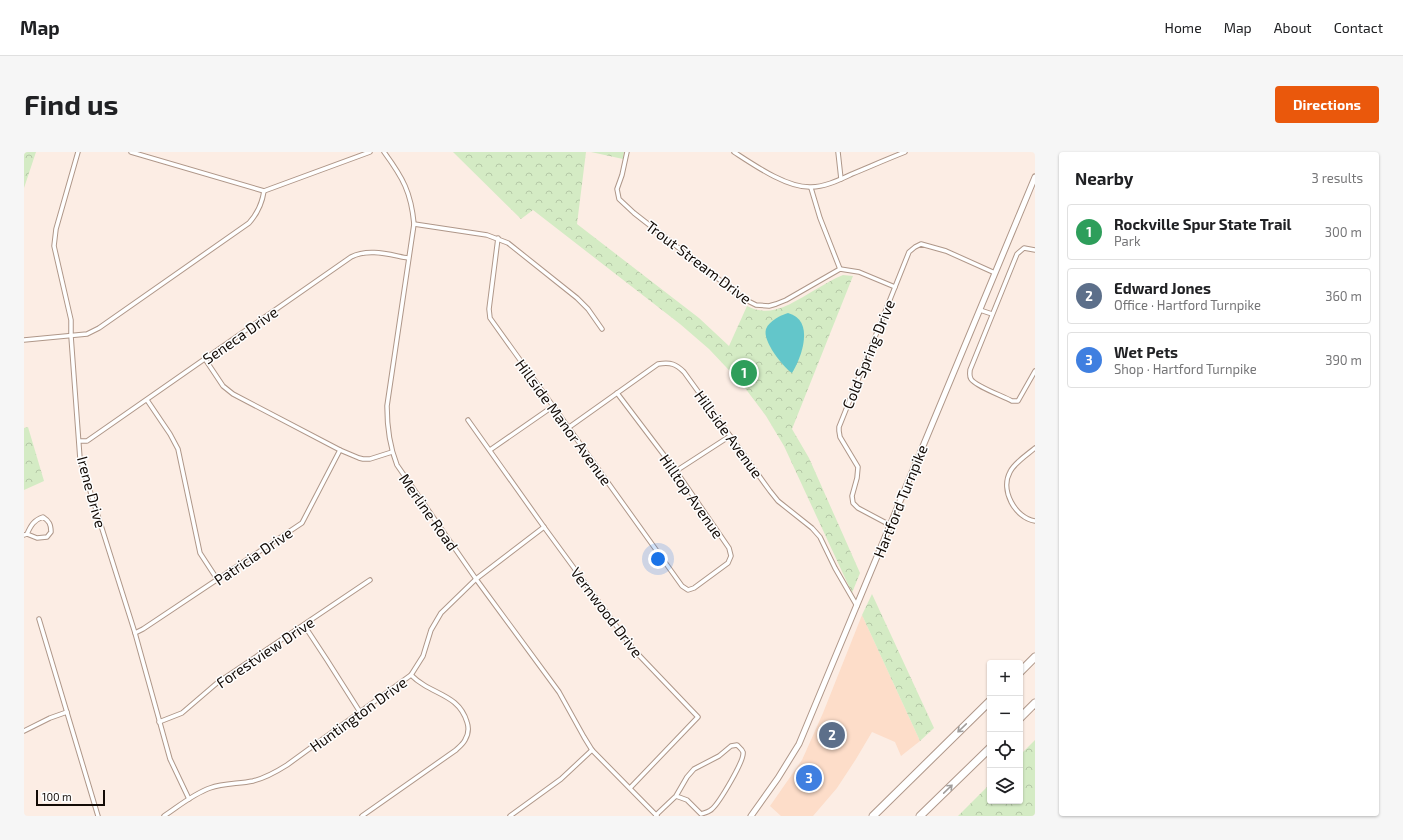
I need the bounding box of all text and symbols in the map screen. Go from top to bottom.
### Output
text: Map [20,16,60,39]
text: Home [1165,19,1202,36]
text: Map [1224,19,1252,36]
text: About [1274,19,1312,36]
text: Contact [1334,19,1383,36]
button: Directions [1275,86,1379,123]
text: Find us [24,87,118,121]
text: Nearby [1075,168,1133,188]
text: 3 results [1312,170,1363,186]
text: Rockville Spur State Trail [1114,215,1292,233]
street label: Trout Stream Drive [643,216,755,308]
text: 1 [1086,224,1092,240]
text: 300 m [1325,224,1362,240]
text: Park [1114,233,1141,249]
text: Edward Jones [1114,279,1211,297]
text: 2 [1085,288,1093,304]
text: 360 m [1325,288,1362,304]
street label: Cold Spring Drive [838,297,898,411]
text: Office · Hartford Turnpike [1114,297,1261,313]
street label: Seneca Drive [199,302,281,368]
text: Wet Pets [1114,343,1178,361]
text: 3 [1085,352,1093,368]
text: 390 m [1325,352,1362,368]
street label: Hillside Manor Avenue [512,355,616,489]
pin: 1 [731,358,757,388]
text: Shop · Hartford Turnpike [1114,361,1257,377]
street label: Hillside Avenue [691,387,767,481]
street label: Hartford Turnpike [869,442,931,560]
street label: Hilltop Avenue [656,450,728,542]
street label: Irene Drive [74,454,110,530]
street label: Merline Road [396,470,462,554]
street label: Patricia Drive [210,523,296,589]
your location [648,549,668,569]
street label: Vernwood Drive [567,563,647,661]
street label: Forestview Drive [213,613,317,691]
map controls [987,660,1023,804]
button: + [987,660,1023,696]
street label: Huntington Drive [306,673,410,755]
button: − [987,696,1023,732]
pin: 2 [819,720,845,750]
one-way arrow [957,724,967,733]
button: locate [987,732,1023,768]
pin: 3 [796,763,822,793]
button: layers [987,768,1023,804]
one-way arrow [943,784,953,794]
scale bar [36,788,105,807]
text: 100 m [42,790,72,803]

